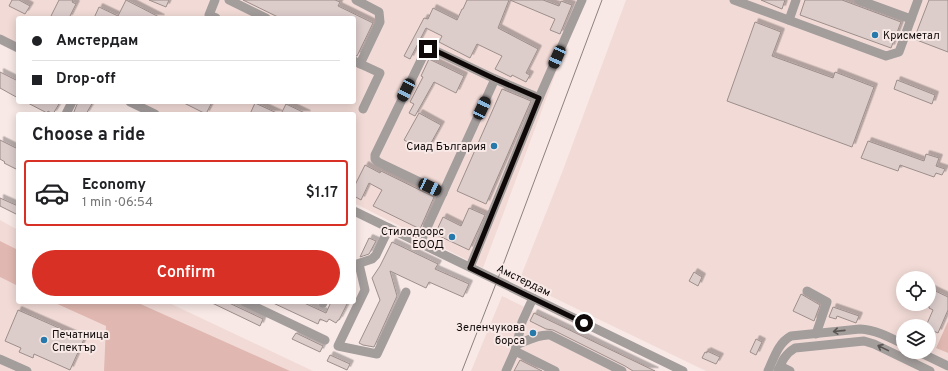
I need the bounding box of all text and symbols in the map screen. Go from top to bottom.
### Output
place label: Крисметал [883,29,940,43]
marker: Крисметал [870,30,880,40]
text: Амстердам [56,32,139,51]
route end [419,40,437,58]
car [547,44,567,70]
text: Drop-off [56,70,116,89]
car [395,77,417,103]
car [471,95,493,121]
text: Choose a ride [32,124,145,147]
place label: Сиад България [406,140,486,154]
marker: Сиад България [489,141,499,151]
icon: car [34,175,70,211]
text: Economy [82,176,146,195]
car [417,176,443,198]
text: $1.17 [306,184,338,203]
text: 1 min · 06:54 [82,195,153,211]
place label: Стилодоорс ЕООД [381,225,444,252]
marker: Стилодоорс ЕООД [447,232,457,242]
button: Confirm [32,250,340,296]
street label: Амстердам [494,262,553,300]
map controls [896,271,936,359]
button: locate [896,271,936,311]
route start [575,314,593,332]
button: layers [896,319,936,359]
place label: Зеленчукова борса [456,321,525,348]
one-way arrow [833,327,846,335]
place label: Печатница Спектър [52,328,109,355]
marker: Зеленчукова борса [528,328,538,338]
marker: Печатница Спектър [39,335,49,345]
one-way arrow [877,344,889,351]

